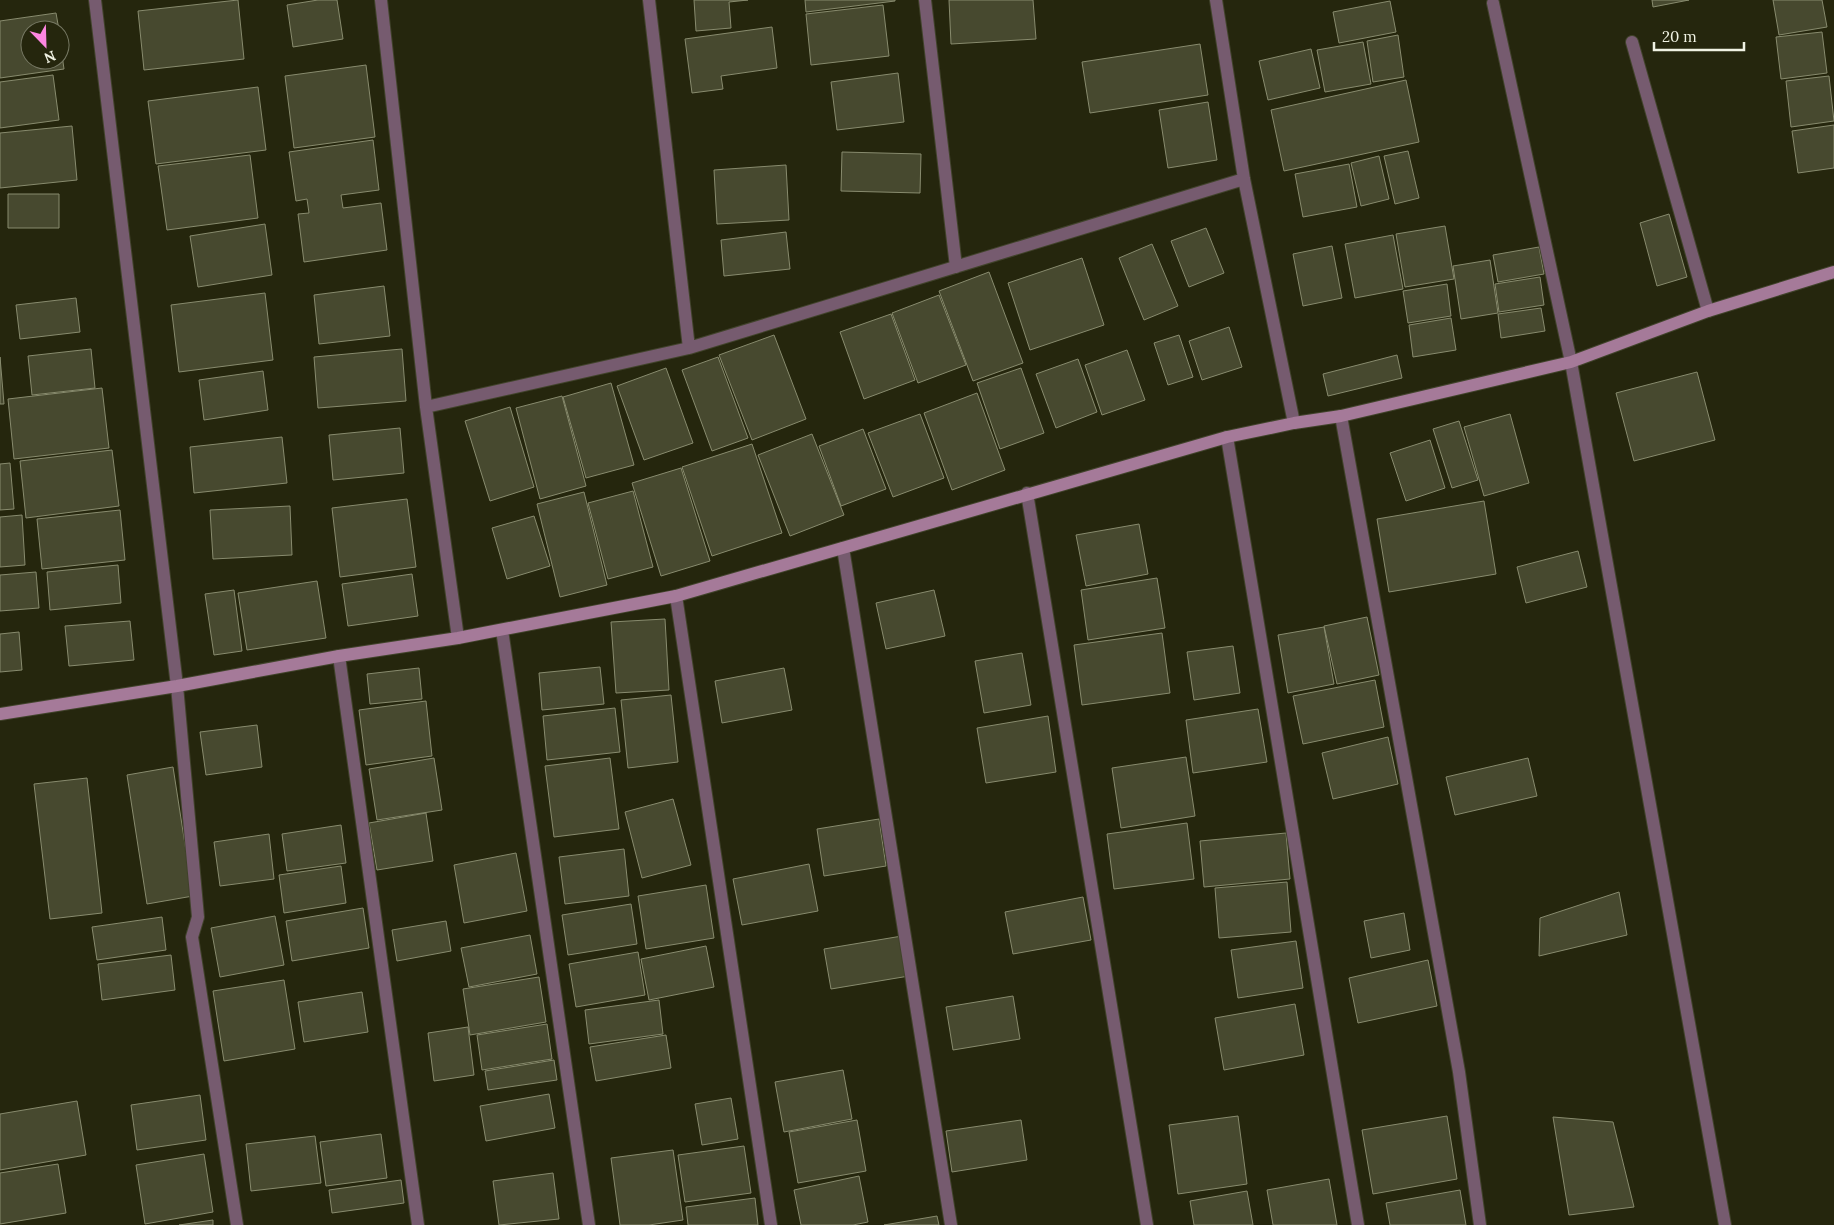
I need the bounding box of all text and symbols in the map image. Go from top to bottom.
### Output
north arrow [20,20,70,70]
scale bar [1654,20,1744,52]
text: 20 m [1662,27,1697,46]
text: N [41,47,59,67]

